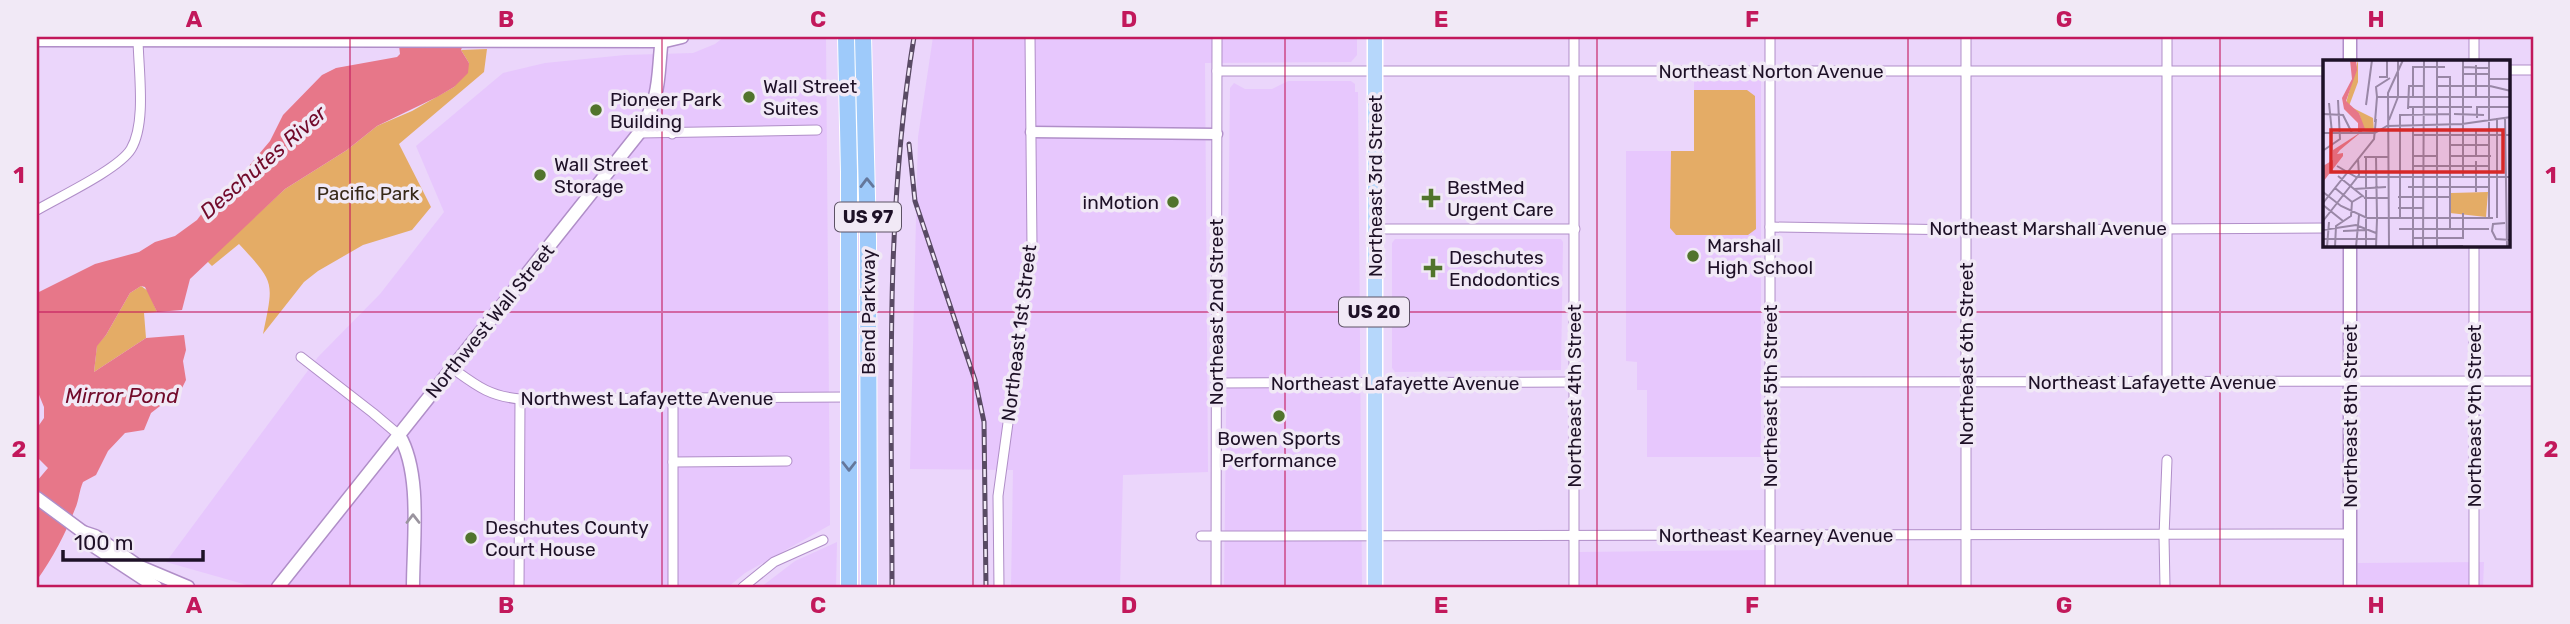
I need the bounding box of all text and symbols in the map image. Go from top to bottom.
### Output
text: A [186,5,203,33]
text: B [498,5,514,33]
text: C [810,5,826,33]
text: D [1121,5,1137,33]
text: E [1434,5,1448,33]
text: F [1745,5,1759,33]
text: G [2056,5,2072,33]
text: H [2367,5,2385,33]
street label: Northeast Norton Avenue [1658,60,1884,83]
inset map [2323,60,2510,247]
place label: Wall Street Suites [763,75,858,120]
place label: Pioneer Park Building [610,88,722,133]
marker: Wall Street Suites [741,89,757,105]
street label: Northeast 3rd Street [1364,94,1387,277]
water label: Deschutes River [195,100,332,224]
marker: Pioneer Park Building [588,102,604,118]
place label: Wall Street Storage [554,153,649,198]
text: 1 [13,161,25,189]
text: 1 [2545,161,2557,189]
marker: Wall Street Storage [532,167,548,183]
place label: BestMed Urgent Care [1447,176,1554,221]
one-way arrow [859,177,875,188]
park label: Pacific Park [317,182,420,205]
marker: BestMed Urgent Care [1421,188,1441,208]
place label: inMotion [1083,191,1159,214]
marker: inMotion [1165,194,1181,210]
road number: US 97 [835,202,901,232]
street label: Northeast Marshall Avenue [1929,217,2167,240]
street label: Northeast 2nd Street [1205,218,1228,405]
place label: Marshall High School [1707,234,1813,279]
street label: Northwest Wall Street [421,239,560,403]
street label: Northeast 1st Street [997,243,1041,423]
place label: Deschutes Endodontics [1449,246,1560,291]
marker: Marshall High School [1685,248,1701,264]
street label: Bend Parkway [857,249,880,375]
marker: Deschutes Endodontics [1423,258,1443,278]
street label: Northeast 6th Street [1955,262,1978,446]
road number: US 20 [1339,298,1409,326]
street label: Northeast 4th Street [1563,304,1586,488]
street label: Northeast 5th Street [1759,304,1782,488]
street label: Northeast 8th Street [2339,323,2362,508]
street label: Northeast 9th Street [2463,324,2486,508]
street label: Northeast Lafayette Avenue [2028,371,2276,394]
street label: Northeast Lafayette Avenue [1271,372,1519,395]
water label: Mirror Pond [65,383,179,408]
street label: Northwest Lafayette Avenue [520,387,774,410]
marker: Bowen Sports Performance [1271,408,1287,424]
place label: Bowen Sports Performance [1217,427,1341,472]
text: 2 [12,435,26,463]
text: 2 [2544,435,2558,463]
one-way arrow [841,461,857,471]
one-way arrow [405,513,421,524]
place label: Deschutes County Court House [485,516,649,561]
scale bar [63,519,203,563]
street label: Northeast Kearney Avenue [1659,524,1893,547]
text: 100 m [74,530,133,555]
marker: Deschutes County Court House [463,530,479,546]
text: A [186,591,203,619]
text: B [498,591,514,619]
text: C [810,591,826,619]
text: D [1121,591,1137,619]
text: E [1434,591,1448,619]
text: F [1745,591,1759,619]
text: G [2056,591,2072,619]
text: H [2367,591,2385,619]

